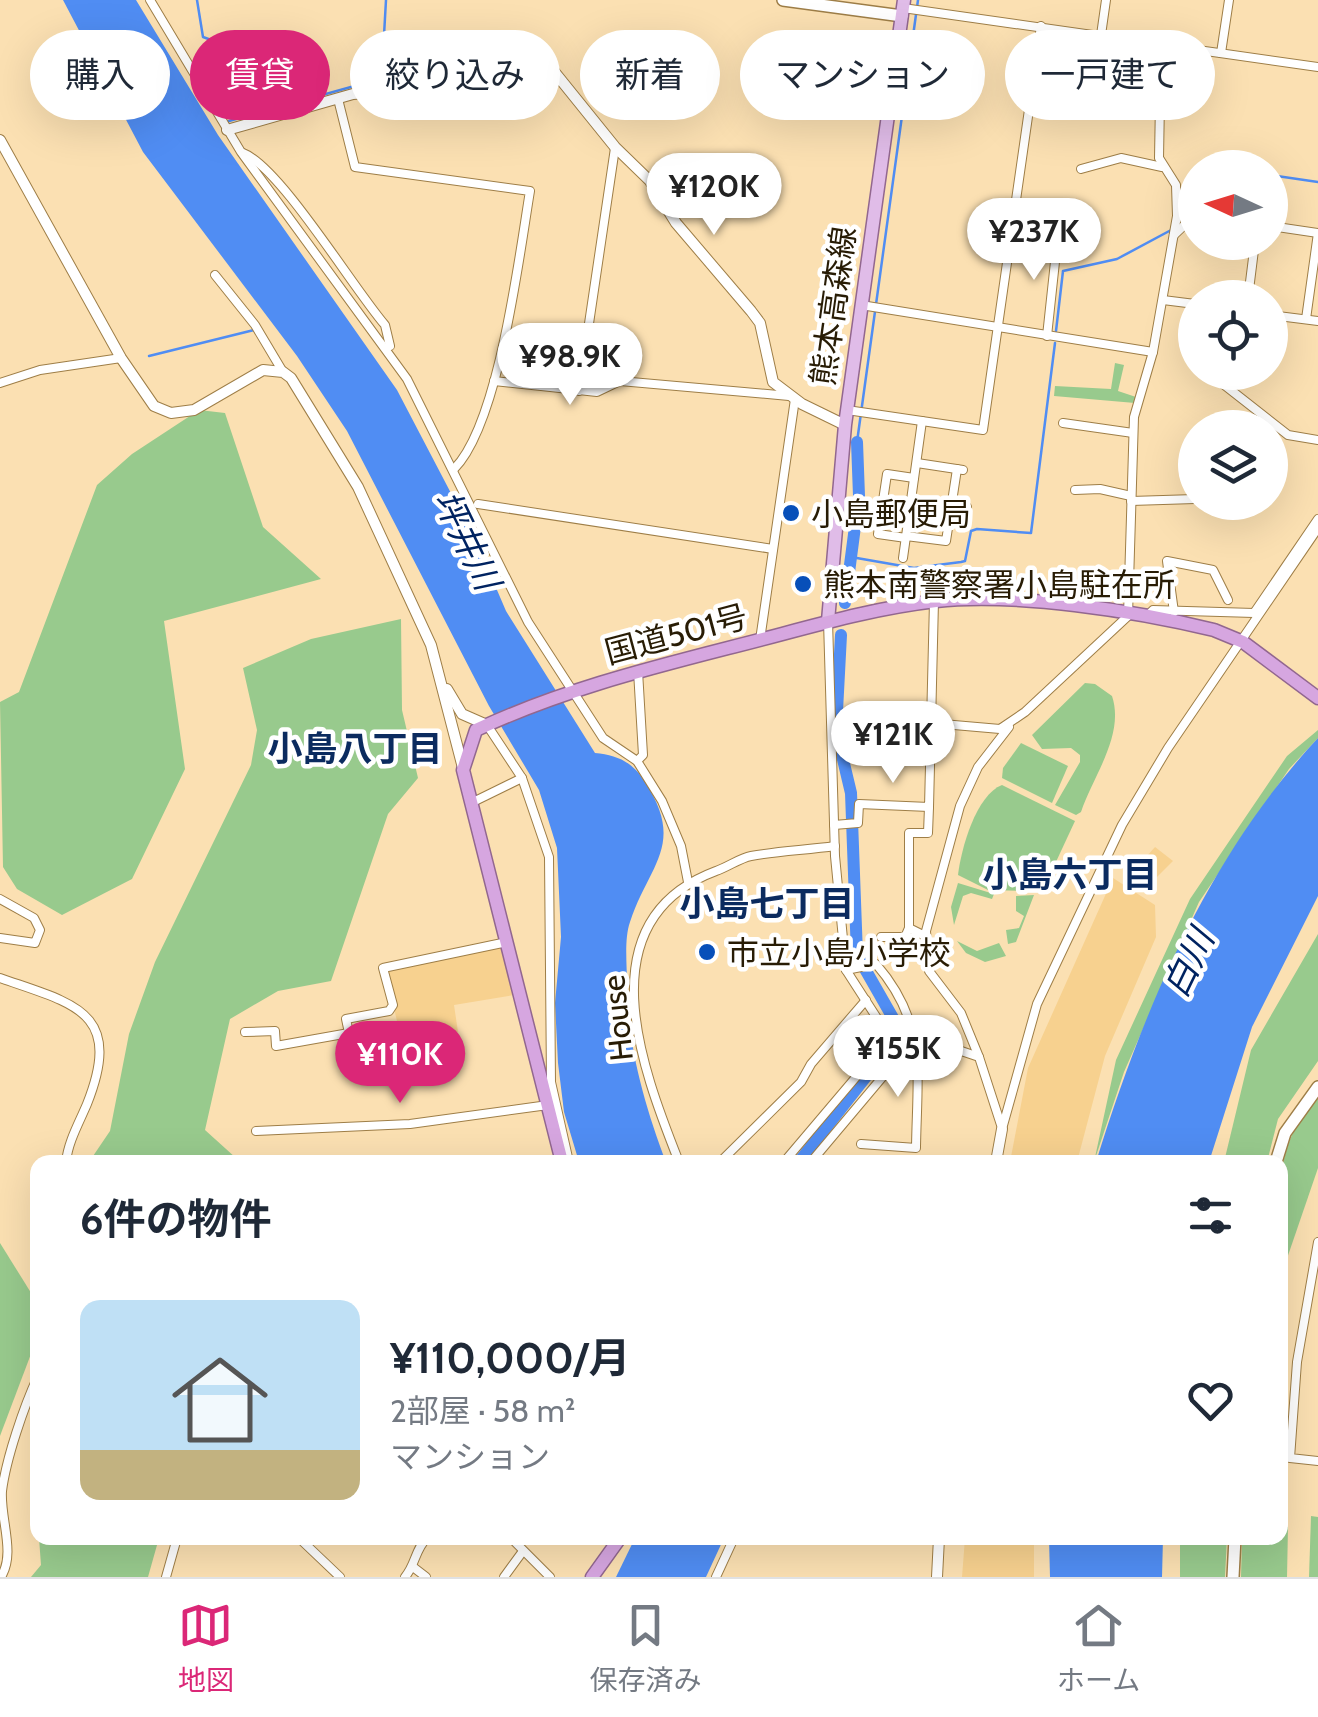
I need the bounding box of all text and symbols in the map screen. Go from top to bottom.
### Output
chip: 購入 [30,30,170,120]
chip: 賃貸 [190,30,330,120]
chip: 絞り込み [350,30,560,120]
chip: 新着 [580,30,720,120]
chip: マンション [740,30,985,120]
chip: 一戸建て [1005,30,1215,120]
north arrow [1178,150,1288,260]
map controls [1178,150,1288,520]
pin: ¥120K [644,153,784,238]
text: ¥120K [669,166,759,205]
pin: ¥237K [964,198,1104,283]
text: ¥237K [989,211,1079,250]
street label: 熊本高森線 [803,224,863,388]
button: locate [1178,280,1288,390]
pin: ¥98.9K [489,323,651,408]
text: ¥98.9K [519,336,621,375]
button: layers [1178,410,1288,520]
water label: 坪井川 [425,483,511,600]
place label: 小島郵便局 [811,494,971,533]
marker: 小島郵便局 [780,502,802,524]
place label: 熊本南警察署小島駐在所 [823,565,1175,604]
marker: 熊本南警察署小島駐在所 [792,573,814,595]
street label: 国道501号 [600,596,752,672]
pin: ¥121K [823,701,963,786]
text: ¥121K [853,714,933,753]
district label: 小島八丁目 [267,727,443,770]
district label: 小島六丁目 [982,853,1158,896]
district label: 小島七丁目 [679,882,855,925]
water label: 白川 [1153,919,1224,1004]
place label: 市立小島小学校 [727,933,951,972]
marker: 市立小島小学校 [696,941,718,963]
street label: House [593,973,641,1063]
pin: ¥155K [828,1015,968,1100]
pin: ¥110K [330,1021,470,1106]
text: ¥155K [855,1028,941,1067]
text: ¥110K [357,1034,443,1073]
icon: filters [1183,1188,1238,1243]
text: 6件の物件 [80,1193,272,1245]
text: ¥110,000/月 [390,1332,630,1384]
icon: home [160,1340,280,1460]
icon: heart [1183,1373,1238,1428]
text: 2部屋 · 58 m² [390,1391,575,1430]
text: マンション [390,1437,550,1476]
tab: 地図 [178,1598,234,1698]
tab: 保存済み [589,1598,701,1698]
tab: ホーム [1057,1598,1140,1698]

